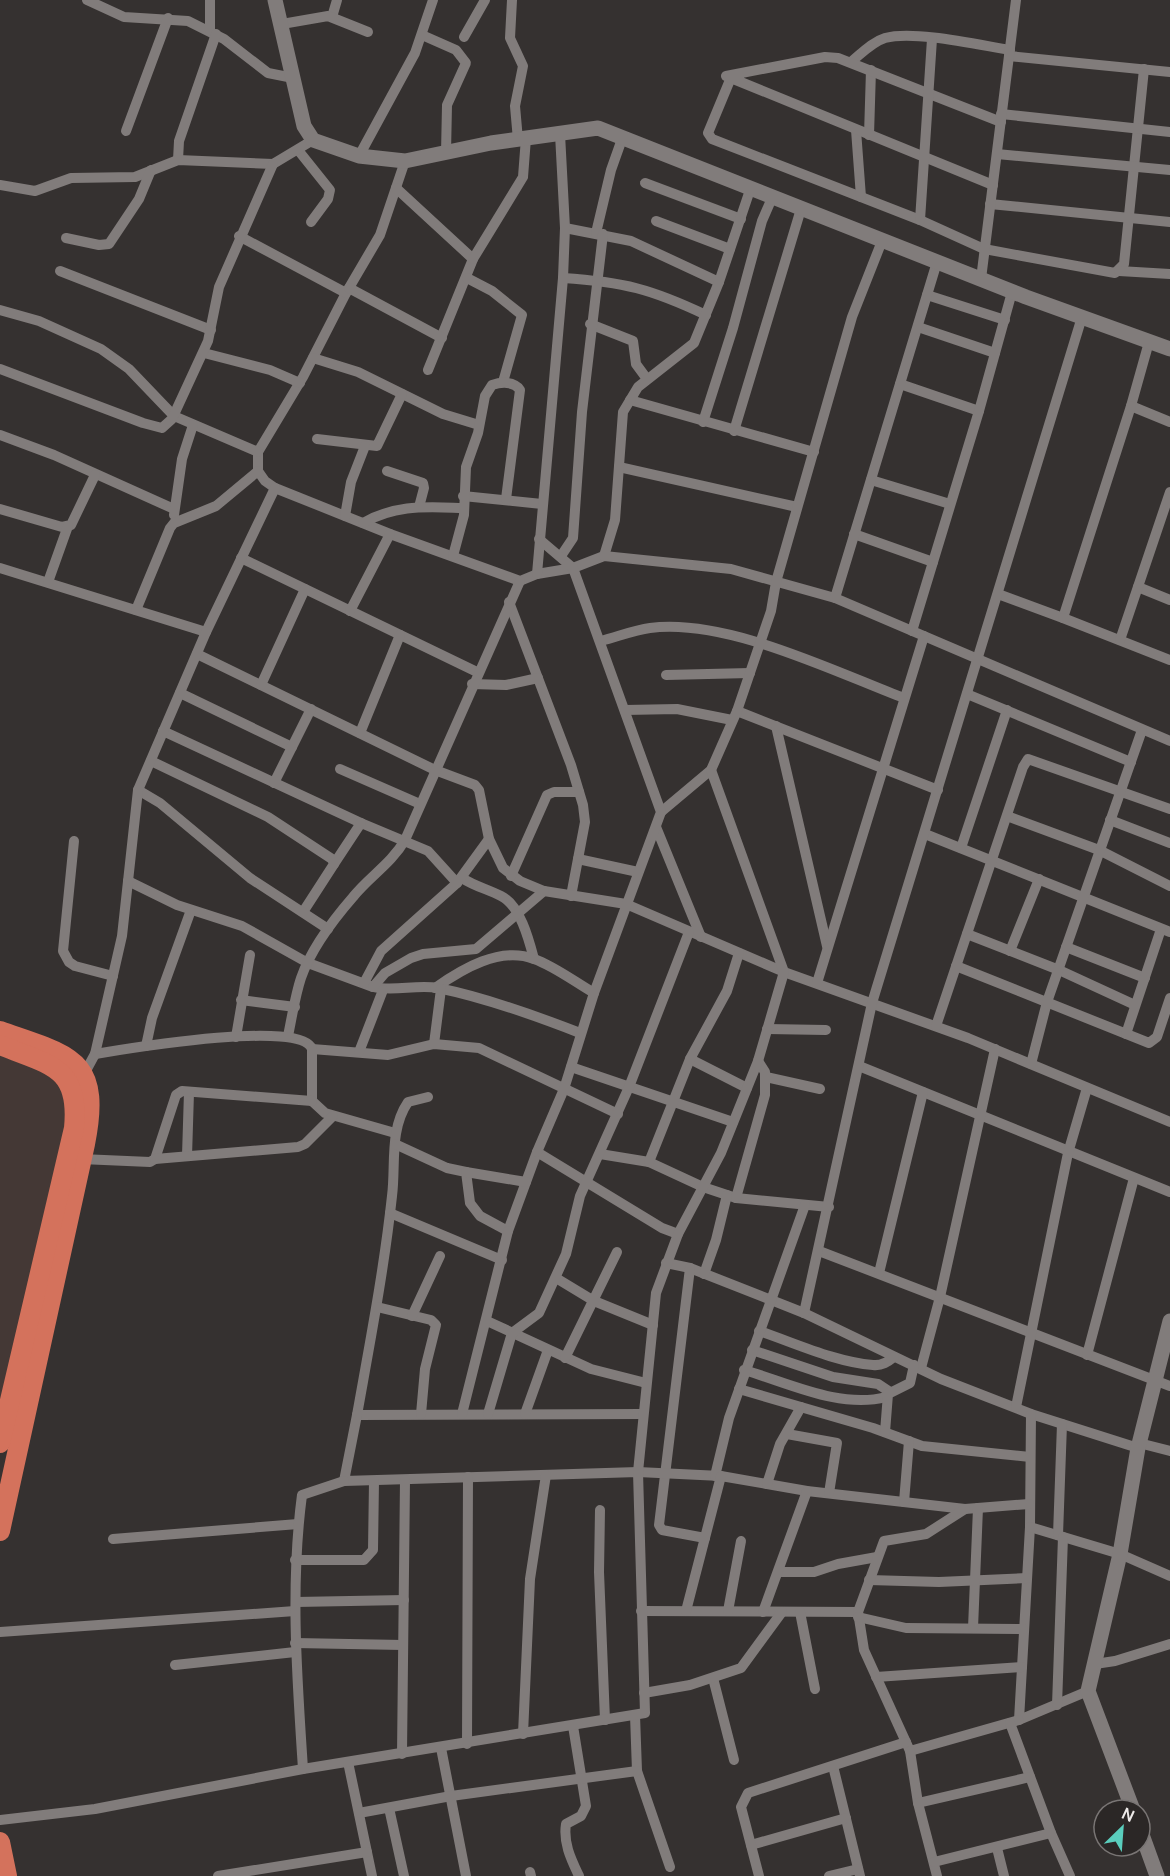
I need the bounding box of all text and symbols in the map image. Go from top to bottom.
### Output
north arrow [1092,1798,1152,1858]
text: N [1118,1802,1138,1827]

